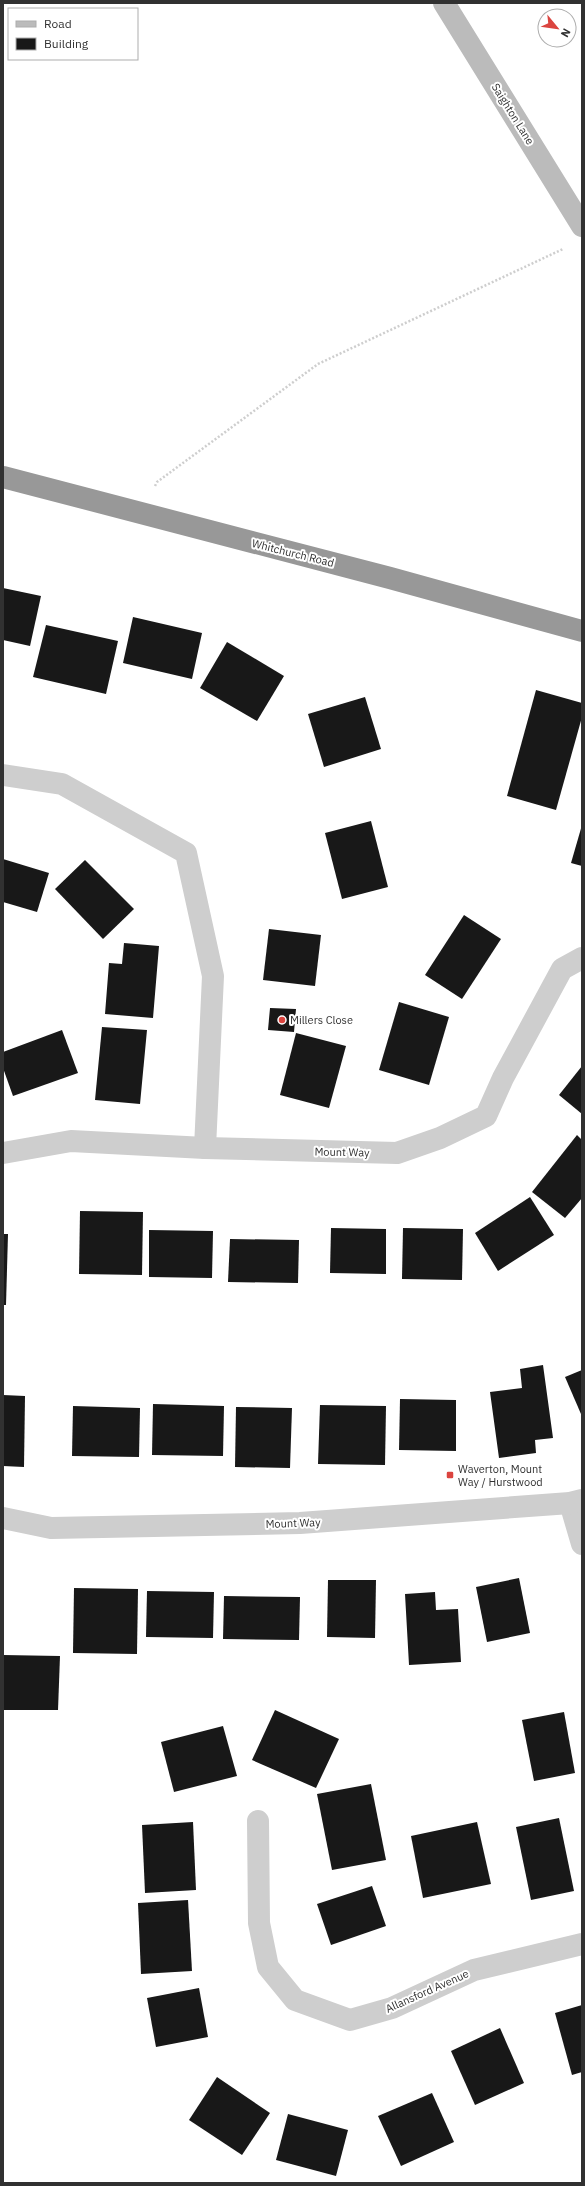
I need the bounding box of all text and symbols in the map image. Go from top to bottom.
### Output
legend [8,8,138,60]
north arrow [537,8,577,48]
text: Road [44,16,72,31]
text: N [558,26,574,40]
text: Building [44,36,89,51]
street label: Saighton Lane [489,81,537,147]
street label: Whitchurch Road [250,536,336,570]
place label: Millers Close [290,1013,353,1027]
marker: Millers Close [277,1015,287,1025]
street label: Mount Way [314,1145,370,1159]
place label: Waverton, Mount Way / Hurstwood [458,1462,543,1489]
marker: Waverton, Mount Way / Hurstwood [445,1470,455,1480]
street label: Mount Way [265,1515,321,1531]
street label: Allansford Avenue [383,1966,471,2016]

